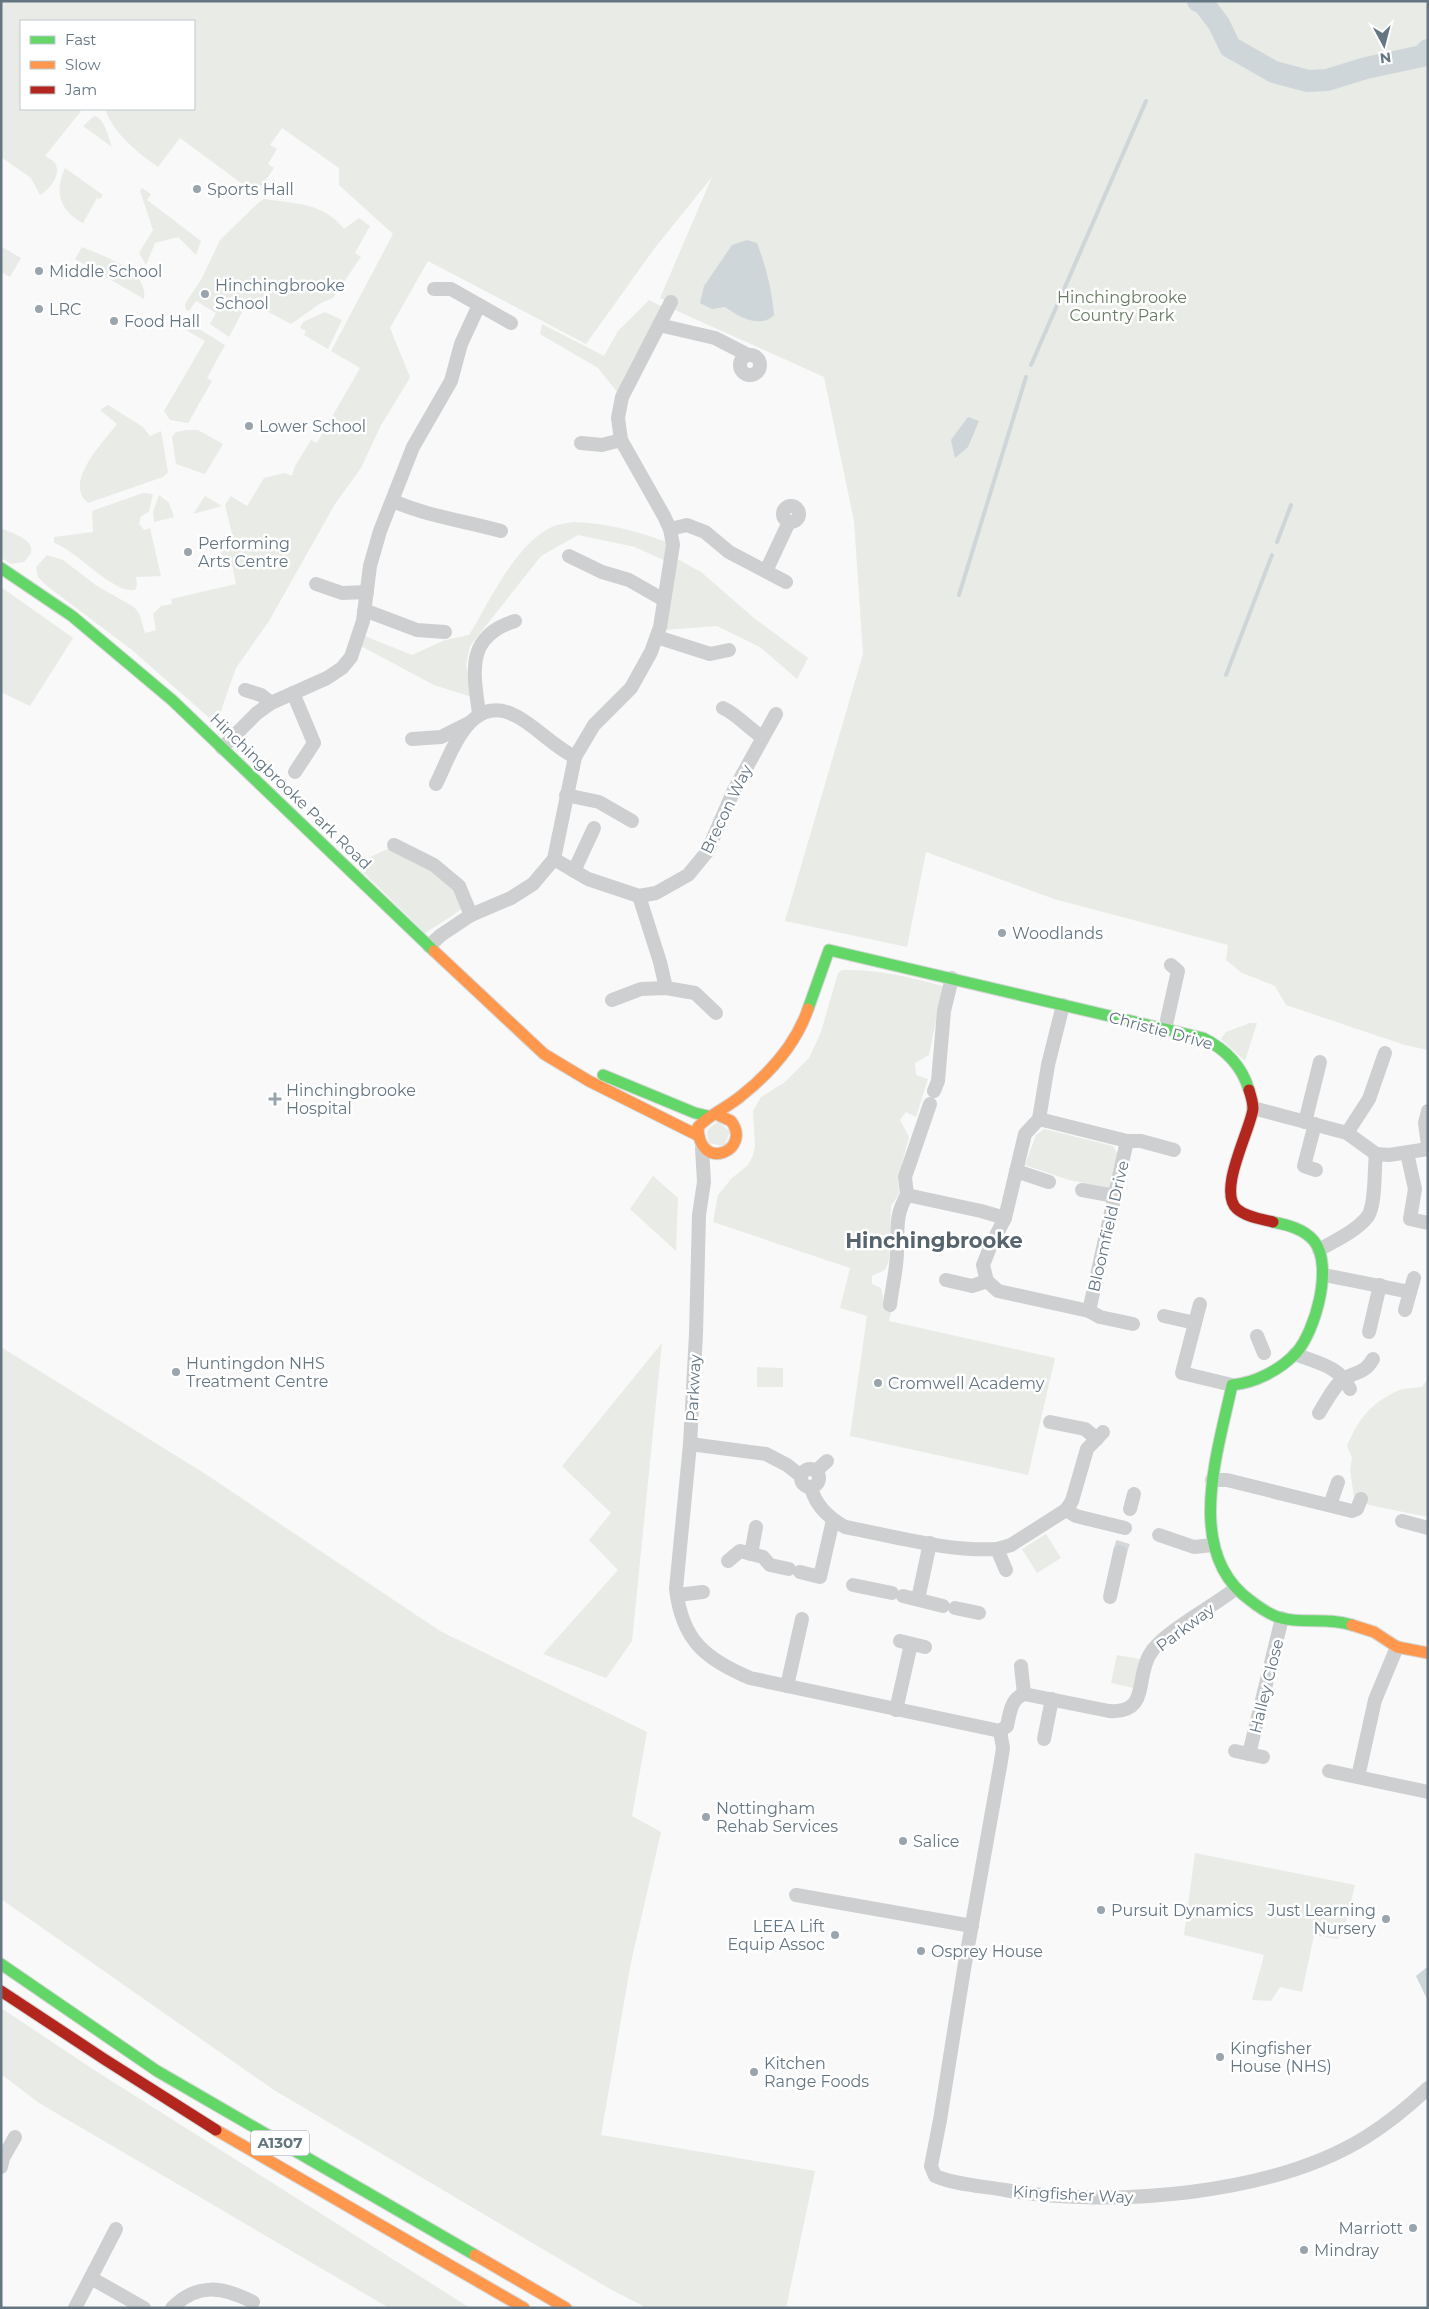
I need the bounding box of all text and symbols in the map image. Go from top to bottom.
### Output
legend [20,20,195,110]
north arrow [1359,20,1409,70]
text: Fast [65,30,96,49]
text: N [1379,48,1392,68]
text: Slow [65,55,101,74]
text: Jam [64,80,97,99]
place label: Sports Hall [207,180,294,199]
marker: Sports Hall [191,183,203,195]
place label: Middle School [49,262,162,281]
marker: Middle School [33,265,45,277]
place label: Hinchingbrooke School [215,276,345,313]
marker: Hinchingbrooke School [199,288,211,300]
park label: Hinchingbrooke Country Park [1057,288,1187,325]
place label: LRC [49,300,81,319]
marker: LRC [33,303,45,315]
place label: Food Hall [124,312,200,331]
marker: Food Hall [108,315,120,327]
place label: Lower School [259,417,366,436]
marker: Lower School [243,420,255,432]
place label: Performing Arts Centre [198,534,290,571]
marker: Performing Arts Centre [182,546,194,558]
street label: Hinchingbrooke Park Road [206,709,375,873]
street label: Brecon Way [697,761,756,857]
place label: Woodlands [1012,924,1103,943]
marker: Woodlands [996,927,1008,939]
street label: Christie Drive [1107,1007,1215,1054]
place label: Hinchingbrooke Hospital [286,1081,416,1118]
marker: Hinchingbrooke Hospital [268,1092,282,1106]
street label: Bloomfield Drive [1084,1159,1133,1294]
district label: Hinchingbrooke [845,1228,1023,1253]
street label: Parkway [682,1353,705,1422]
place label: Huntingdon NHS Treatment Centre [186,1354,329,1391]
marker: Huntingdon NHS Treatment Centre [170,1366,182,1378]
place label: Cromwell Academy [888,1374,1045,1393]
marker: Cromwell Academy [872,1377,884,1389]
street label: Parkway [1153,1599,1218,1655]
street label: Halley Close [1246,1637,1287,1735]
place label: Nottingham Rehab Services [716,1799,838,1836]
marker: Nottingham Rehab Services [700,1811,712,1823]
place label: Salice [913,1832,959,1851]
marker: Salice [897,1835,909,1847]
place label: Pursuit Dynamics [1111,1901,1253,1920]
place label: Just Learning Nursery [1266,1901,1376,1938]
marker: Pursuit Dynamics [1095,1904,1107,1916]
marker: Just Learning Nursery [1380,1913,1392,1925]
place label: LEEA Lift Equip Assoc [727,1917,825,1954]
marker: LEEA Lift Equip Assoc [829,1929,841,1941]
place label: Osprey House [931,1942,1043,1961]
marker: Osprey House [915,1945,927,1957]
place label: Kingfisher House (NHS) [1230,2039,1332,2076]
marker: Kingfisher House (NHS) [1214,2051,1226,2063]
place label: Kitchen Range Foods [764,2054,869,2091]
marker: Kitchen Range Foods [748,2066,760,2078]
road number: A1307 [251,2130,309,2156]
street label: Kingfisher Way [1012,2182,1134,2207]
place label: Marriott [1339,2219,1403,2238]
marker: Marriott [1407,2222,1419,2234]
place label: Mindray [1314,2241,1379,2260]
marker: Mindray [1298,2244,1310,2256]

